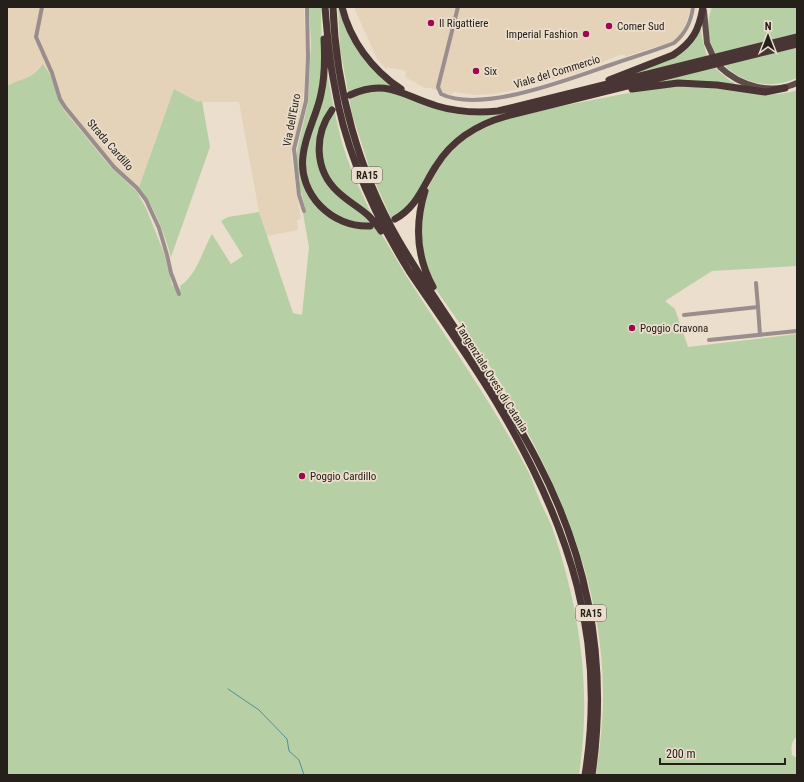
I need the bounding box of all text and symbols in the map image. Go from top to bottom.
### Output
north arrow [748,16,788,56]
place label: Il Rigattiere [439,17,488,30]
marker: Il Rigattiere [426,18,436,28]
place label: Comer Sud [617,20,665,33]
text: N [765,20,772,33]
marker: Comer Sud [604,21,614,31]
place label: Imperial Fashion [506,28,578,41]
marker: Imperial Fashion [581,29,591,39]
street label: Viale del Commercio [512,53,602,91]
place label: Six [484,65,497,78]
marker: Six [471,66,481,76]
street label: Via dell'Euro [281,92,304,148]
street label: Strada Cardillo [84,117,136,174]
road number: RA15 [352,167,382,183]
street label: Tangenziale Ovest di Catania [453,321,531,435]
place label: Poggio Cravona [640,322,708,335]
marker: Poggio Cravona [627,323,637,333]
place label: Poggio Cardillo [310,470,377,483]
marker: Poggio Cardillo [297,471,307,481]
road number: RA15 [576,605,606,621]
scale bar [660,740,785,766]
text: 200 m [666,747,696,761]

